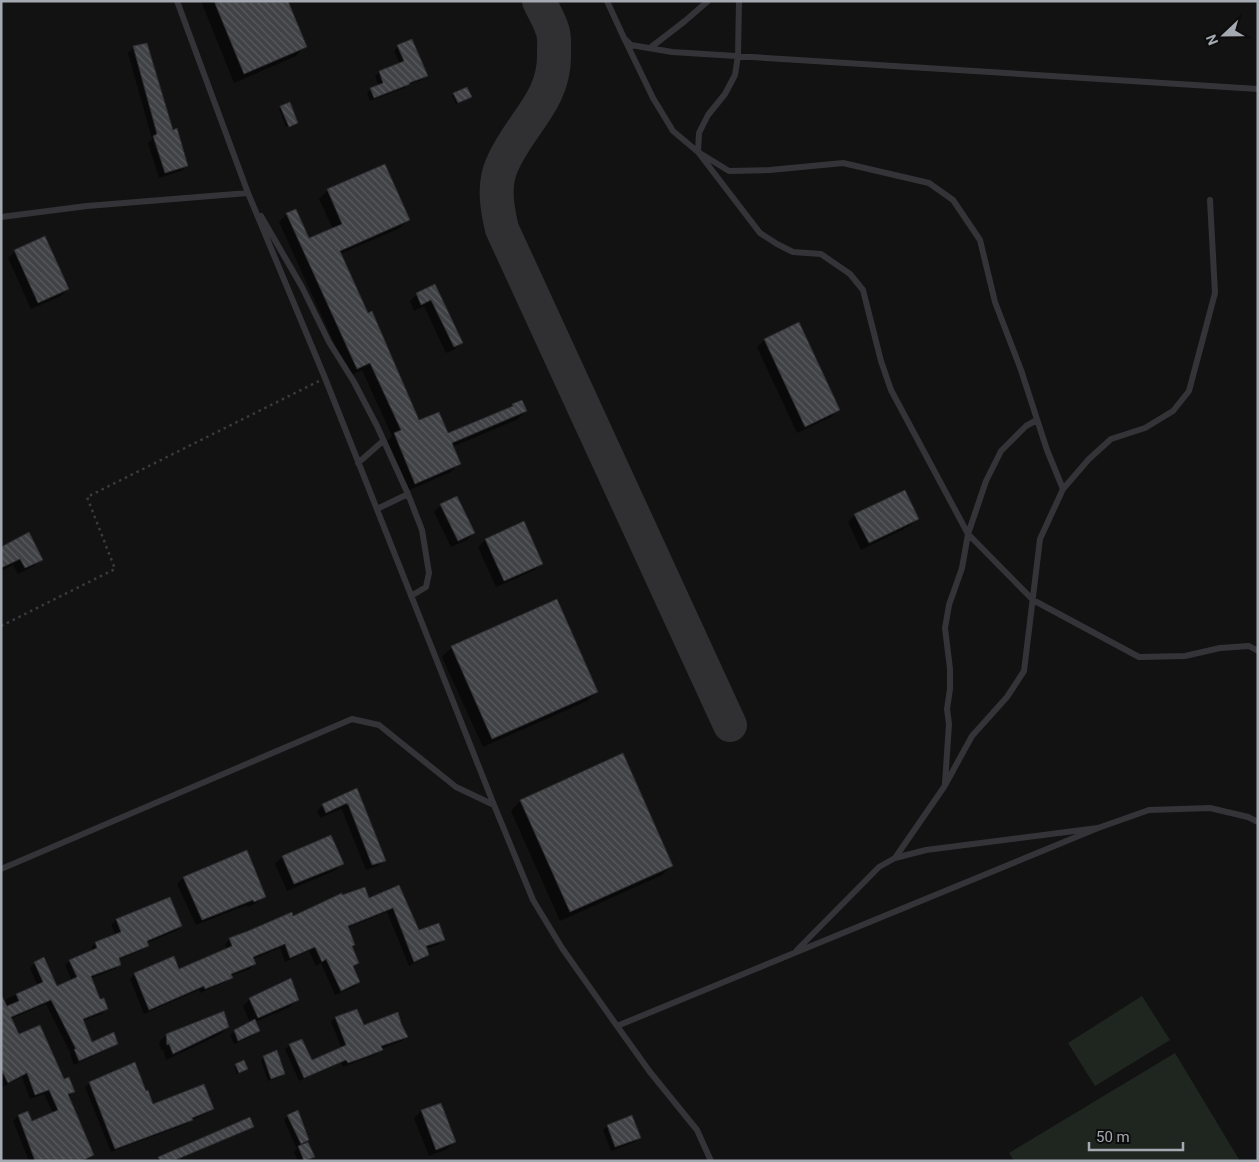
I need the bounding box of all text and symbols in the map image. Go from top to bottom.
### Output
north arrow [1199,10,1249,60]
text: N [1203,32,1221,47]
scale bar [1089,1120,1183,1152]
text: 50 m [1096,1128,1130,1146]

